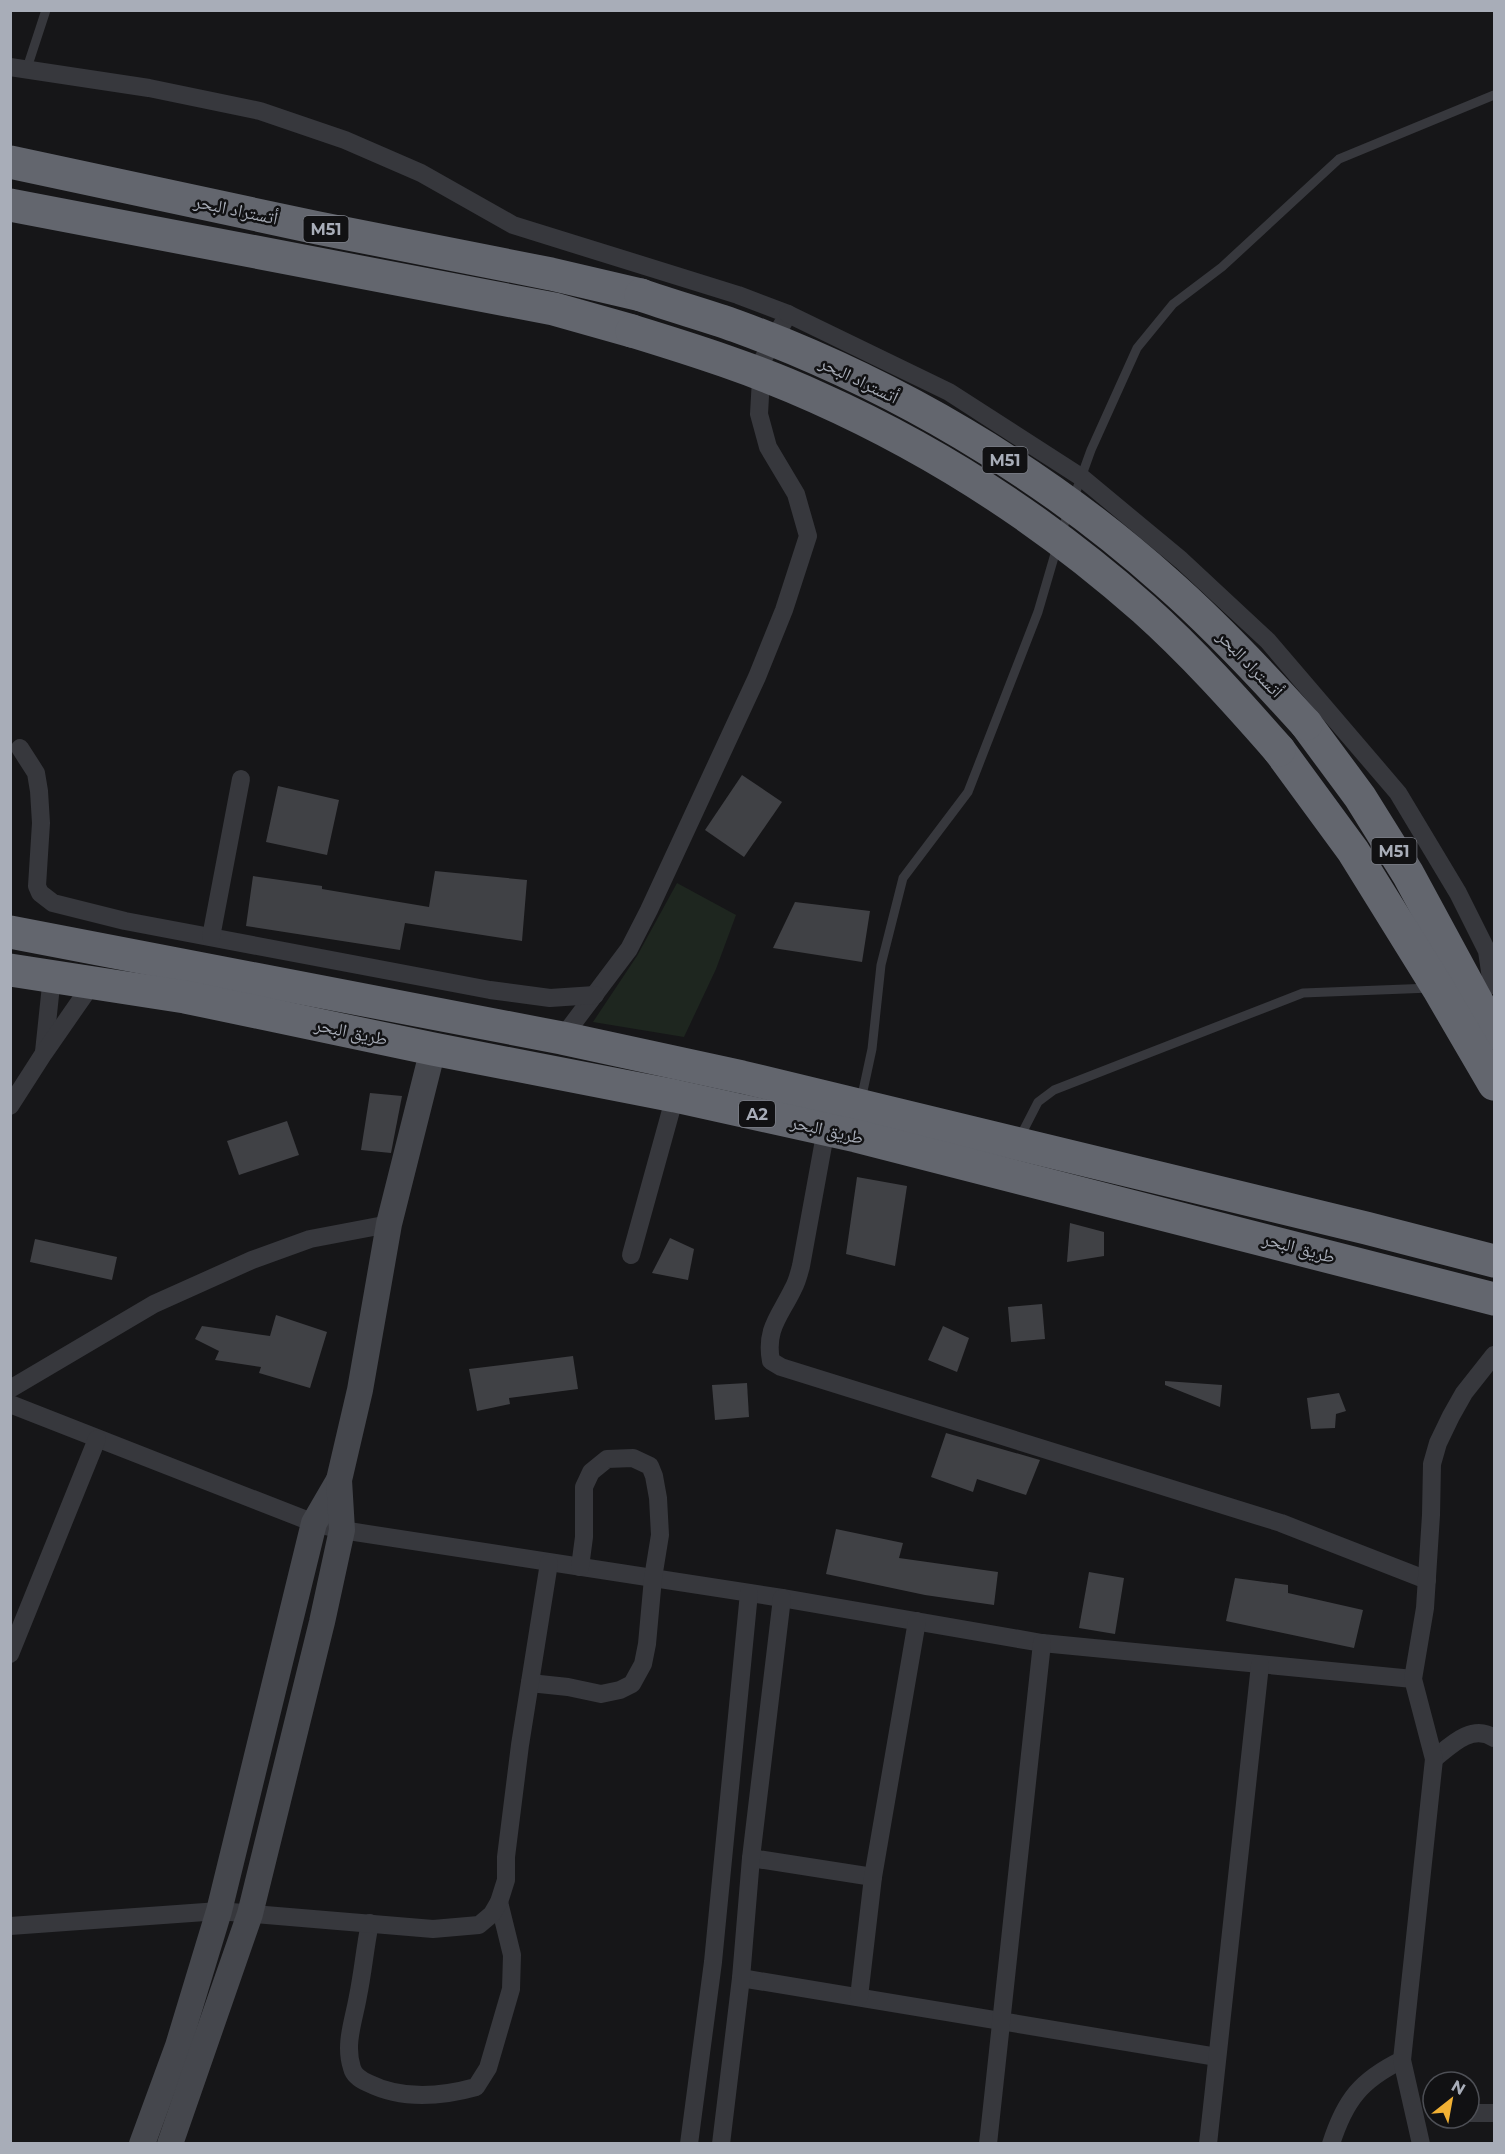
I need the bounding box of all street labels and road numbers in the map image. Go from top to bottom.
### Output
street label: أتستراد البحر [191,190,280,230]
road number: M51 [304,216,348,242]
street label: أتستراد البحر [815,351,902,409]
road number: M51 [982,447,1028,473]
street label: أتستراد البحر [1212,625,1288,702]
road number: M51 [1372,838,1416,864]
street label: طريق البحر [311,1013,390,1050]
road number: A2 [739,1101,775,1127]
street label: طريق البحر [787,1111,866,1149]
street label: طريق البحر [1259,1228,1338,1268]

